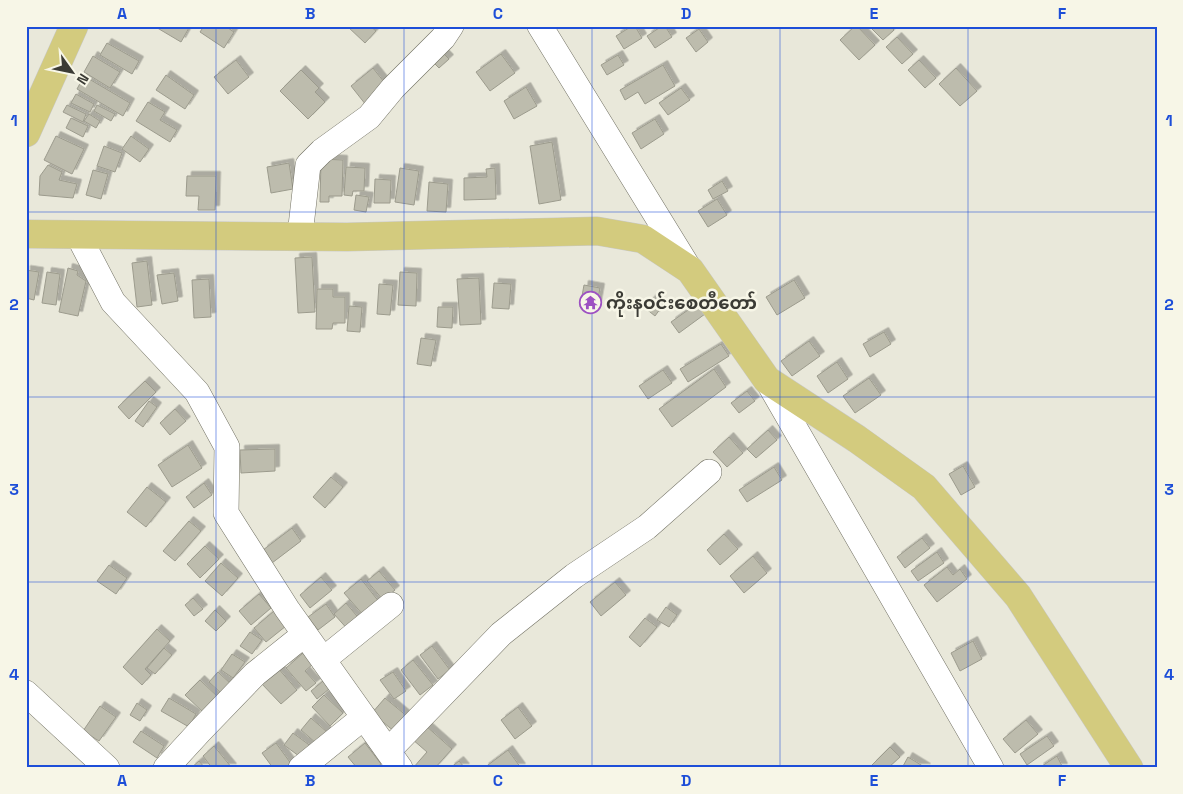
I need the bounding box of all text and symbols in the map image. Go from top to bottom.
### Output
text: A [117,3,127,24]
text: B [305,3,315,24]
text: C [493,3,503,24]
text: D [681,3,691,24]
text: E [870,3,879,24]
text: F [1058,3,1067,24]
north arrow [48,48,98,98]
text: N [73,70,93,88]
text: 1 [10,110,18,131]
text: 1 [1165,110,1173,131]
temple icon: ကိုးနဝင်းစေတီတော် [578,290,602,314]
place label: ကိုးနဝင်းစေတီတော် [606,291,757,317]
text: 2 [9,294,19,315]
text: 2 [1164,294,1174,315]
text: 3 [9,479,19,500]
text: 3 [1164,479,1174,500]
text: 4 [9,664,19,685]
text: 4 [1164,664,1174,685]
text: A [117,770,127,791]
text: B [305,770,315,791]
text: C [493,770,503,791]
text: D [681,770,691,791]
text: E [870,770,879,791]
text: F [1058,770,1067,791]

